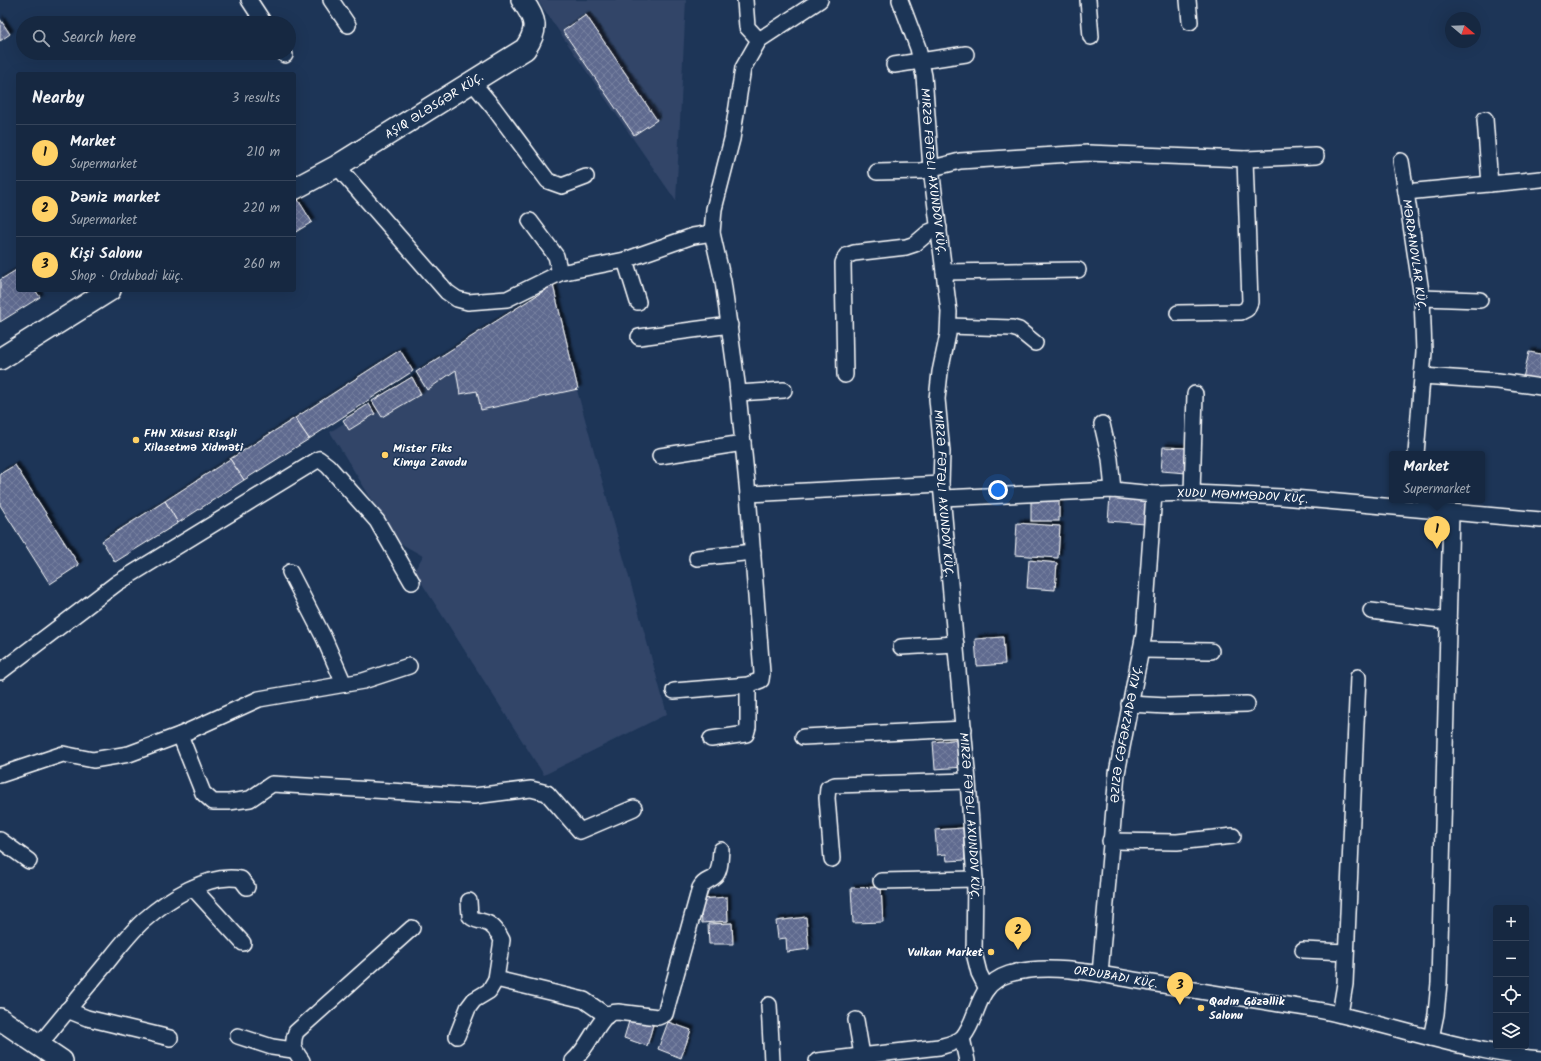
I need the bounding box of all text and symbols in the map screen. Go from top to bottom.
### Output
north arrow [1445,12,1481,48]
search box [16,16,296,60]
text: Search here [62,26,136,50]
icon: search [30,27,52,49]
street label: AŞIQ ƏLƏSGƏR KÜÇ. [381,68,487,144]
text: Nearby [32,85,84,112]
street label: MIRZƏ FƏTƏLI AXUNDOV KÜÇ. [915,87,951,257]
text: 3 results [232,88,280,109]
text: Market [70,130,116,154]
text: 1 [43,142,47,163]
text: 210 m [246,142,280,163]
text: Supermarket [70,154,137,175]
text: Dəniz market [70,186,160,210]
text: 2 [41,198,49,219]
text: 220 m [243,198,280,219]
street label: MƏRDANOVLAR KÜÇ. [1397,198,1431,312]
text: Supermarket [70,210,137,231]
text: Kişi Salonu [70,242,142,266]
text: 3 [41,254,49,275]
text: 260 m [243,254,280,275]
text: Shop · Ordubadi küç. [70,266,183,287]
street label: MIRZƏ FƏTƏLI AXUNDOV KÜÇ. [929,409,959,578]
place label: FHN Xüsusi Risqli Xilasetmə Xidməti [143,424,244,457]
marker: FHN Xüsusi Risqli Xilasetmə Xidməti [131,435,141,445]
place label: Mister Fiks Kimya Zavodu [393,439,467,472]
marker: Mister Fiks Kimya Zavodu [380,450,390,460]
popup [1389,451,1485,503]
text: Market [1403,455,1449,479]
text: Supermarket [1403,479,1471,500]
your location [988,480,1008,500]
street label: XUDU MƏMMƏDOV KÜÇ. [1177,483,1309,509]
pin: 1 [1424,516,1450,549]
street label: ƏZIZƏ CƏFƏRZADƏ KÜÇ. [1105,662,1147,804]
street label: MIRZƏ FƏTƏLI AXUNDOV KÜÇ. [954,731,985,900]
map controls [1493,905,1529,1049]
button: + [1493,905,1529,941]
pin: 2 [1005,917,1031,950]
button: − [1493,941,1529,977]
place label: Vulkan Market [908,943,984,962]
marker: Vulkan Market [986,947,996,957]
street label: ORDUBADI KÜÇ. [1073,961,1159,994]
pin: 3 [1167,972,1193,1005]
button: locate [1493,977,1529,1013]
place label: Qadın Gözəllik Salonu [1209,992,1285,1025]
marker: Qadın Gözəllik Salonu [1196,1003,1206,1013]
button: layers [1493,1013,1529,1049]

